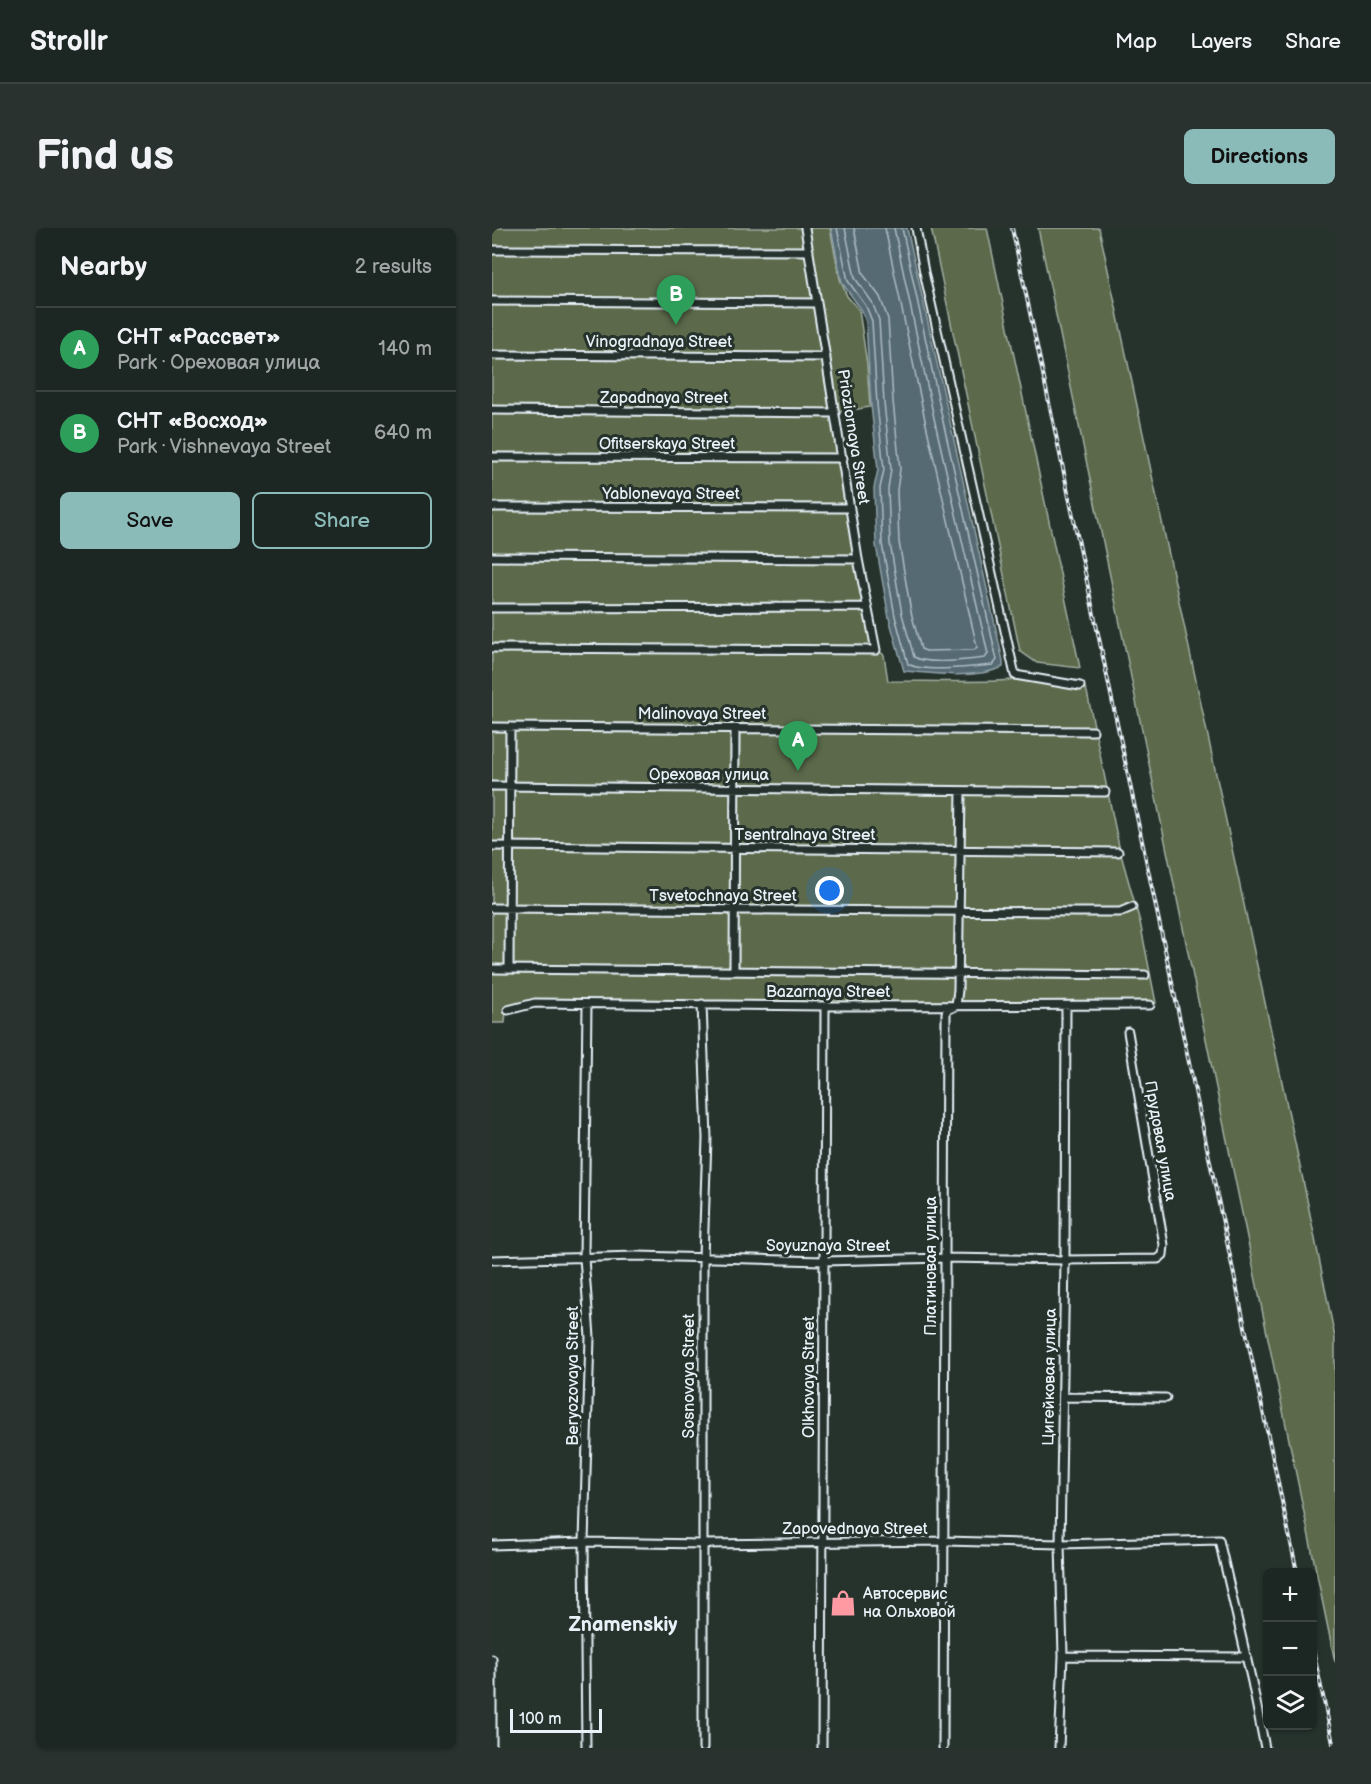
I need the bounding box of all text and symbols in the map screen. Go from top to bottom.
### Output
text: Strollr [30,25,108,58]
text: Map [1115,29,1157,54]
text: Layers [1190,29,1252,54]
text: Share [1285,29,1341,54]
button: Directions [1184,129,1335,184]
text: Find us [36,131,174,182]
text: Nearby [60,252,147,283]
text: 2 results [355,255,432,279]
pin: B [656,276,696,325]
text: СНТ «Рассвет» [117,324,281,351]
street label: Vinogradnaya Street [586,333,732,352]
text: A [73,337,86,361]
text: 140 m [378,337,432,361]
text: Park · Ореховая улица [117,351,320,375]
street label: Prioziornaya Street [833,368,873,506]
street label: Zapadnaya Street [599,389,728,408]
text: СНТ «Восход» [117,408,268,435]
text: B [72,421,87,445]
text: 640 m [374,421,432,445]
text: Park · Vishnevaya Street [117,435,331,459]
street label: Ofitserskaya Street [599,435,735,454]
street label: Yablonevaya Street [601,485,740,504]
button: Save [60,492,240,549]
button: Share [252,492,432,549]
street label: Malinovaya Street [638,705,766,724]
pin: A [778,722,818,771]
street label: Ореховая улица [649,766,770,785]
street label: Tsentralnaya Street [735,826,876,845]
your location [815,876,844,905]
street label: Tsvetochnaya Street [649,887,797,906]
street label: Bazarnaya Street [766,983,890,1002]
street label: Прудовая улица [1140,1079,1180,1203]
street label: Платиновая улица [922,1196,941,1336]
street label: Soyuznaya Street [766,1237,890,1256]
street label: Beryozovaya Street [564,1306,583,1446]
street label: Цигейковая улица [1039,1308,1061,1446]
street label: Sosnovaya Street [680,1313,699,1439]
street label: Olkhovaya Street [800,1316,819,1438]
street label: Zapovednaya Street [781,1520,928,1539]
map controls [1263,1568,1317,1730]
button: + [1263,1568,1317,1622]
place label: Автосервис на Ольховой [862,1585,956,1622]
shop icon: Автосервис на Ольховой [828,1588,858,1618]
district label: Znamenskiy [568,1613,678,1637]
button: − [1263,1622,1317,1676]
button: layers [1263,1676,1317,1730]
scale bar [510,1706,602,1734]
text: 100 m [519,1710,562,1729]

